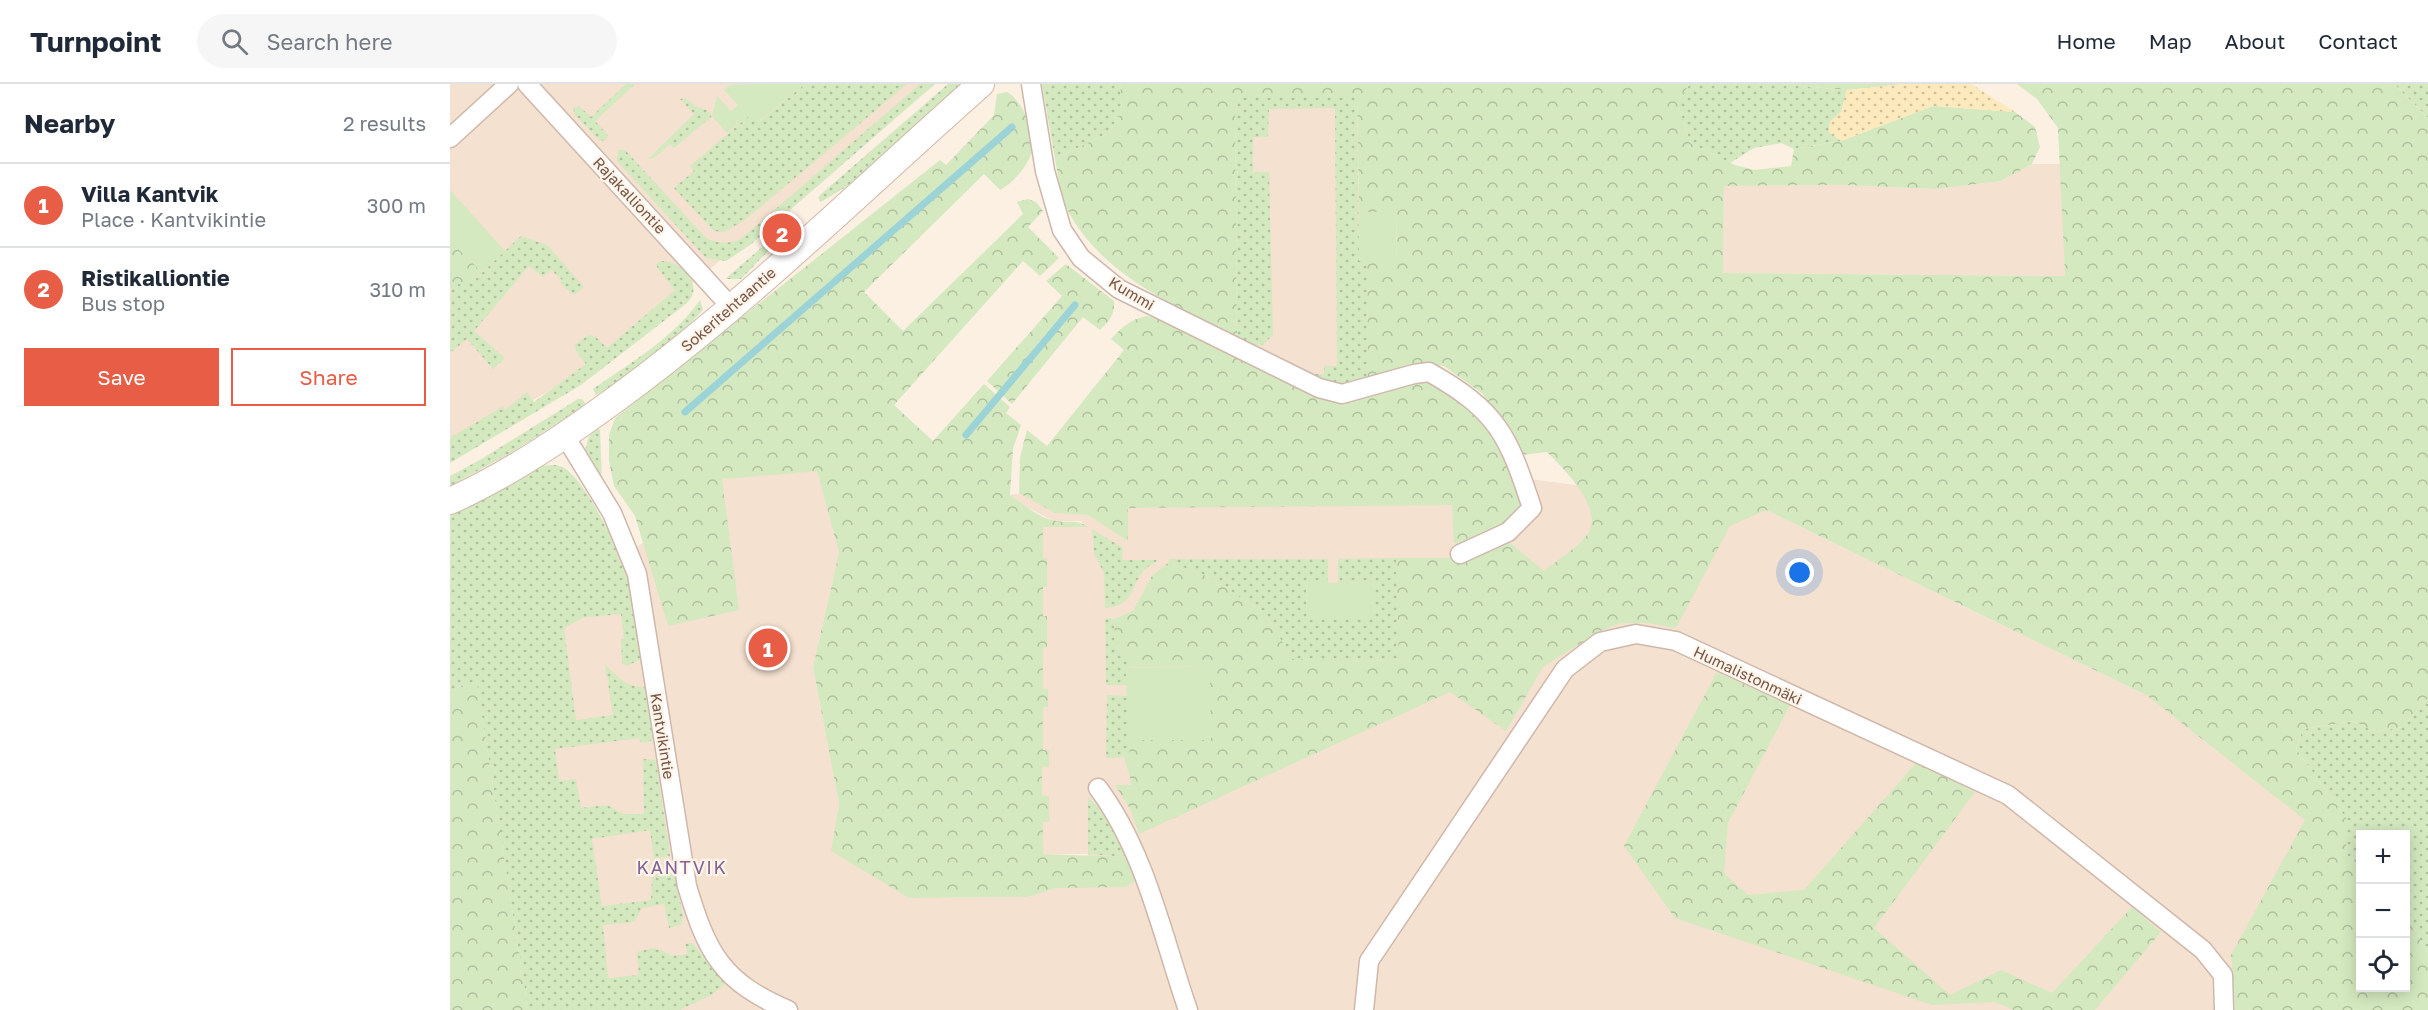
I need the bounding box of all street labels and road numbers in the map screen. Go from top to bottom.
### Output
street label: Rajakalliontie [590,153,670,237]
street label: Sokeritehtaantie [677,263,779,355]
street label: Kummi [1106,272,1158,314]
street label: Humalistonmäki [1691,642,1805,708]
street label: Kantvikintie [647,692,679,781]

